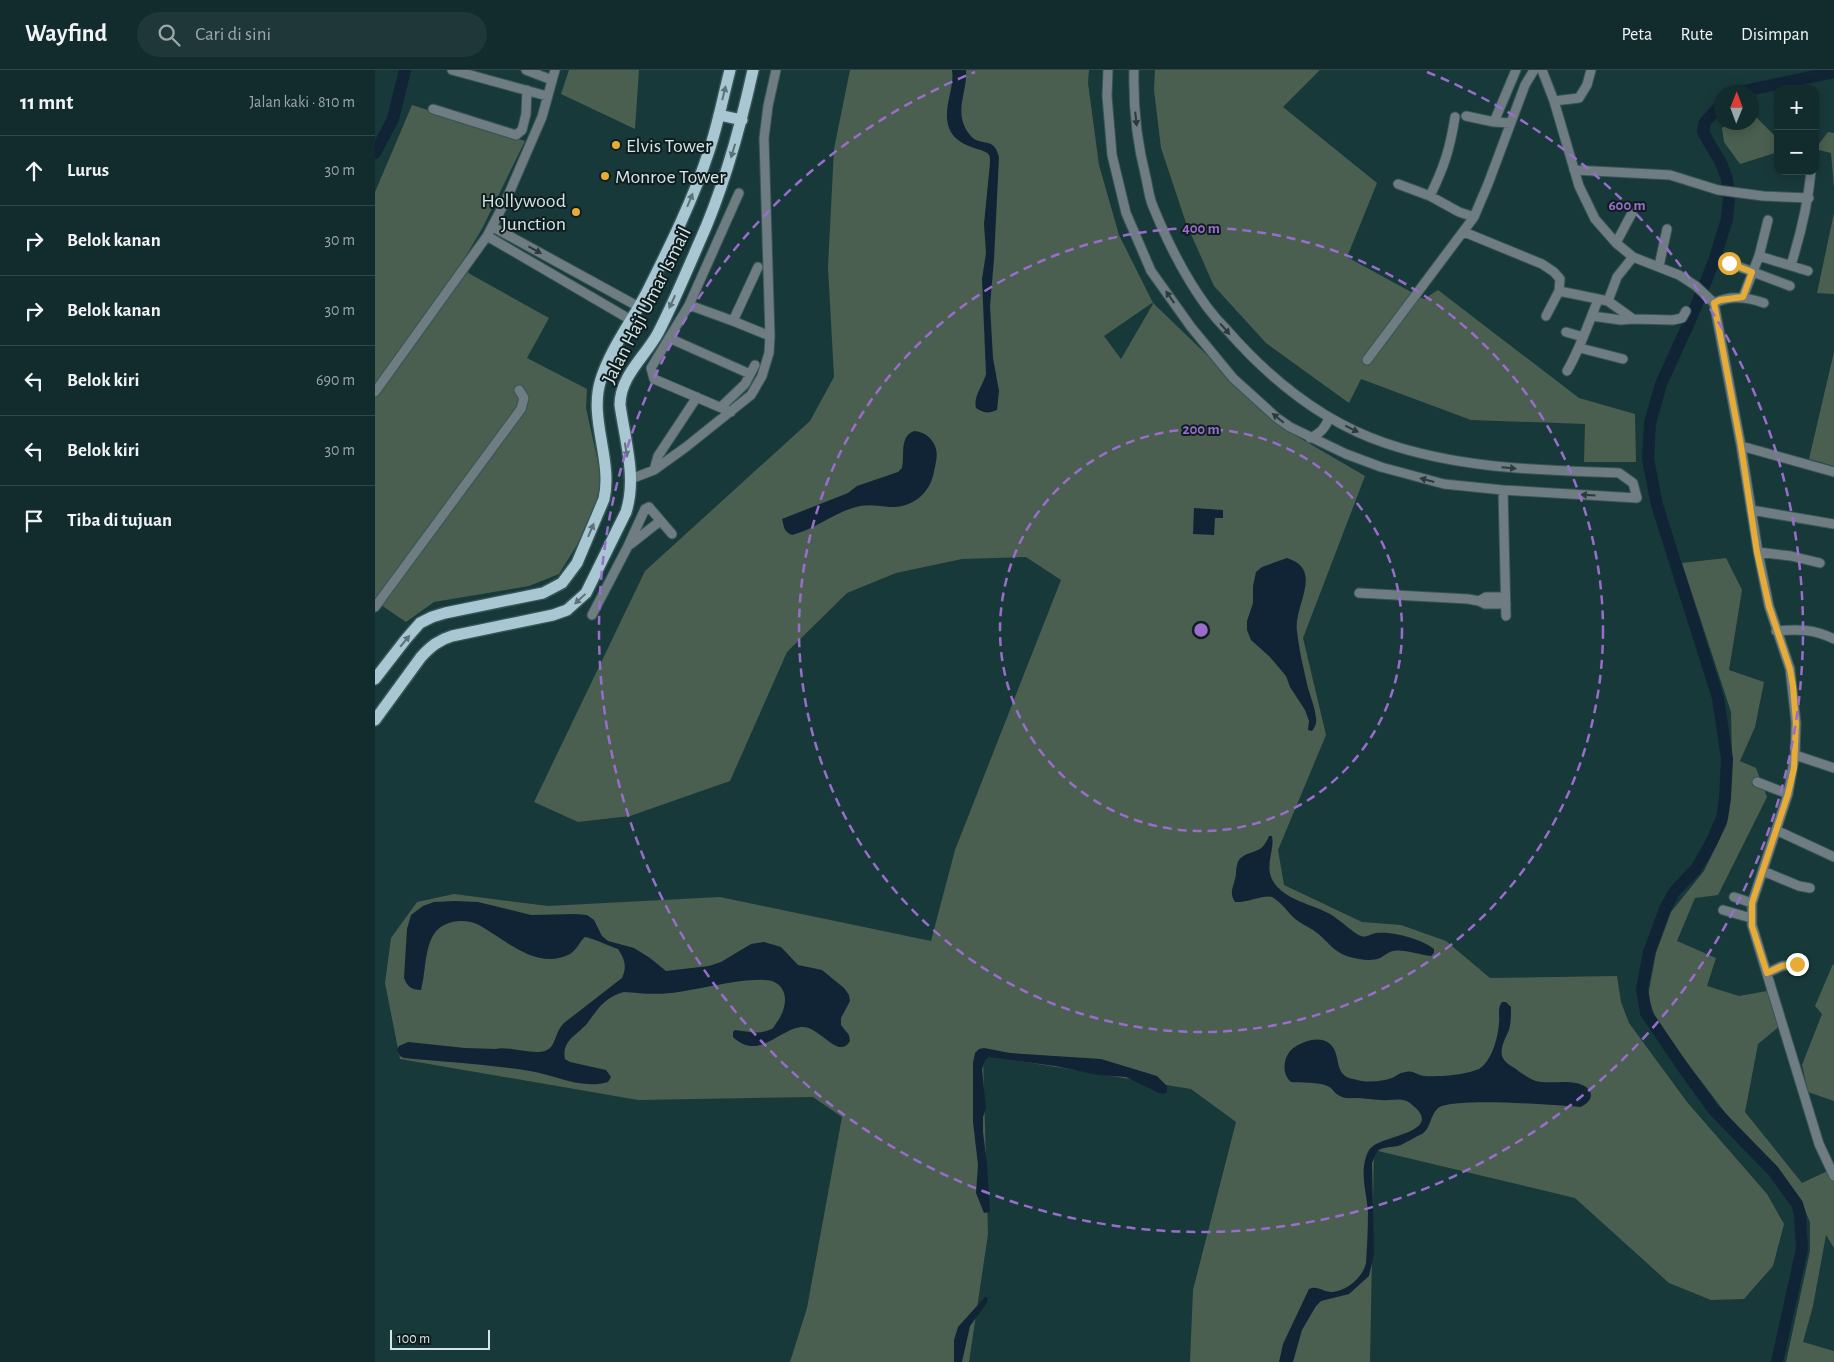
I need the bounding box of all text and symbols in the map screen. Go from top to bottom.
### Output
search box [137,12,487,57]
icon: search [155,21,183,49]
text: Wayfind [25,22,107,46]
text: Cari di sini [195,25,271,44]
text: Peta [1621,26,1652,44]
text: Rute [1680,26,1713,44]
text: Disimpan [1741,26,1809,44]
one-way arrow [720,85,728,100]
north arrow [1714,85,1759,130]
map controls [1774,85,1819,175]
button: + [1774,85,1819,130]
text: 11 mnt [20,92,73,113]
text: Jalan kaki · 810 m [249,94,355,110]
one-way arrow [1132,111,1140,127]
button: − [1774,130,1819,175]
place label: Elvis Tower [626,136,712,156]
marker: Elvis Tower [610,139,622,151]
one-way arrow [728,144,736,159]
icon: ahead [20,157,48,185]
text: Lurus [67,161,109,180]
text: 30 m [325,162,355,178]
place label: Monroe Tower [615,167,726,187]
marker: Monroe Tower [599,170,611,182]
place label: Hollywood Junction [481,191,566,234]
one-way arrow [687,193,695,208]
text: 600 m [1608,198,1646,213]
marker: Hollywood Junction [570,206,582,218]
text: 400 m [1182,221,1220,236]
street label: Jalan Haji Umar Ismail [599,224,695,387]
icon: right [20,227,48,255]
text: Belok kanan [67,231,161,250]
text: 30 m [325,232,355,248]
one-way arrow [528,246,543,254]
route start [1718,252,1741,275]
one-way arrow [1165,290,1175,304]
one-way arrow [668,295,676,309]
icon: right [20,297,48,325]
text: Belok kanan [67,301,161,320]
text: 30 m [325,302,355,318]
one-way arrow [1220,322,1231,335]
icon: left [20,367,48,395]
text: Belok kiri [67,371,139,390]
text: 690 m [316,372,355,388]
one-way arrow [1272,412,1285,423]
text: 200 m [1182,422,1220,437]
one-way arrow [1345,425,1359,433]
icon: left [20,437,48,465]
text: Belok kiri [67,441,139,460]
text: 30 m [325,442,355,458]
one-way arrow [623,442,631,458]
one-way arrow [1501,464,1517,472]
one-way arrow [1419,475,1434,483]
one-way arrow [1580,490,1596,498]
icon: arrive [20,507,48,535]
text: Tiba di tujuan [67,511,172,530]
one-way arrow [587,523,595,537]
one-way arrow [574,593,586,605]
centre of rings [1192,621,1210,639]
one-way arrow [399,634,410,647]
route end [1786,953,1809,976]
scale bar [390,1327,490,1350]
text: 100 m [397,1332,430,1346]

